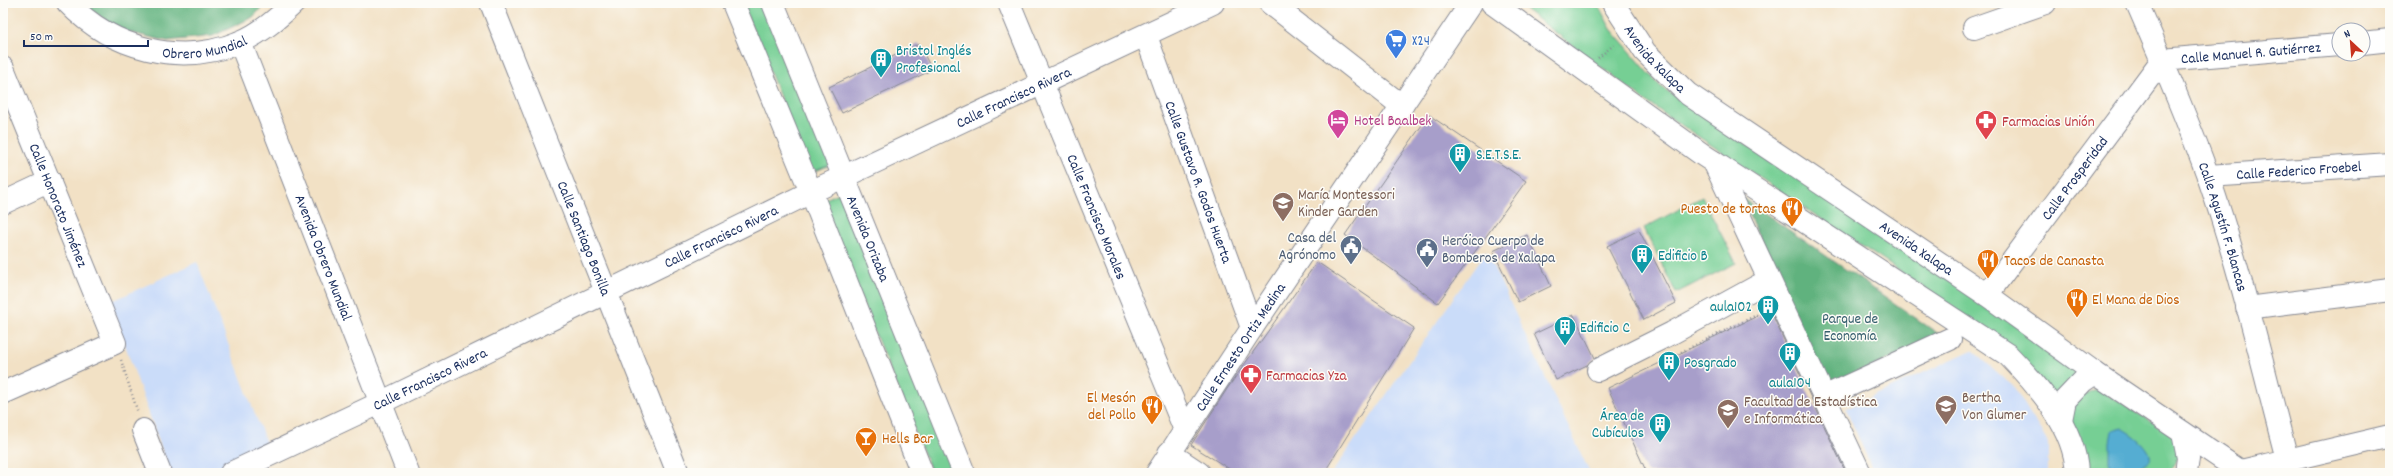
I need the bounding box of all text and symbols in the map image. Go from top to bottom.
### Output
street label: Avenida Xalapa [1617,21,1691,100]
scale bar [24,22,148,48]
north arrow [2331,22,2371,62]
text: N [2342,26,2354,43]
supermarket icon: X24 [1383,27,1409,60]
text: 50 m [30,29,53,46]
street label: Obrero Mundial [161,31,252,66]
place label: X24 [1412,31,1430,53]
street label: Calle Manuel R. Gutiérrez [2180,38,2322,71]
place label: Bristol Inglés Profesional [896,41,971,80]
building icon: Bristol Inglés Profesional [868,46,894,79]
street label: Calle Francisco Rivera [953,62,1076,135]
street label: Calle Gustavo R. Godos Huerta [1157,98,1237,267]
hotel icon: Hotel Baalbek [1325,107,1351,140]
pharmacy icon: Farmacias Unión [1973,108,1999,141]
place label: Hotel Baalbek [1354,111,1432,133]
place label: Farmacias Unión [2002,112,2095,134]
street label: Calle Prosperidad [2037,132,2115,226]
street label: Calle Honorato Jiménez [22,140,92,271]
building icon: S.E.T.S.E. [1447,141,1473,174]
place label: S.E.T.S.E. [1476,145,1521,167]
street label: Calle Francisco Morales [1060,151,1131,283]
street label: Calle Federico Froebel [2236,157,2363,187]
street label: Calle Agustín F. Blancas [2191,159,2252,294]
street label: Calle Santiago Bonilla [550,178,616,300]
place label: María Montessori Kinder Garden [1298,185,1395,224]
school or university icon: María Montessori Kinder Garden [1270,190,1296,223]
street label: Avenida Obrero Mundial [287,192,357,325]
street label: Avenida Orizaba [839,193,895,286]
restaurant icon: Puesto de tortas [1779,195,1805,228]
place label: Puesto de tortas [1680,199,1776,221]
street label: Calle Francisco Rivera [661,200,783,275]
street label: Avenida Xalapa [1874,216,1958,283]
place label: Casa del Agrónomo [1278,228,1336,267]
place label: Heróico Cuerpo de Bomberos de Xalapa [1442,231,1556,270]
public building icon: Casa del Agrónomo [1338,233,1364,266]
public building icon: Heróico Cuerpo de Bomberos de Xalapa [1414,236,1440,269]
building icon: Edificio B [1629,242,1655,275]
place label: Edificio B [1658,246,1708,268]
restaurant icon: Tacos de Canasta [1975,247,2001,280]
place label: Tacos de Canasta [2004,251,2105,273]
street label: Calle Ernesto Ortiz Medina [1191,278,1293,417]
restaurant icon: El Mana de Dios [2064,286,2090,319]
place label: El Mana de Dios [2092,290,2180,312]
building icon: aula102 [1755,293,1781,326]
place label: aula102 [1710,297,1752,319]
park label: Parque de Economía [1822,309,1879,348]
building icon: Edificio C [1552,314,1578,347]
place label: Edificio C [1580,318,1630,340]
building icon: aula104 [1777,340,1803,373]
street label: Calle Francisco Rivera [370,343,492,418]
building icon: Posgrado [1656,349,1682,382]
place label: Posgrado [1684,353,1737,375]
pharmacy icon: Farmacias Yza [1238,362,1264,395]
place label: Farmacias Yza [1266,366,1347,388]
place label: aula104 [1769,373,1811,395]
place label: El Mesón del Pollo [1087,388,1136,427]
place label: Bertha Von Glumer [1962,388,2027,427]
place label: Facultad de Estadística e Informática [1744,392,1878,431]
restaurant icon: El Mesón del Pollo [1139,393,1165,426]
school or university icon: Bertha Von Glumer [1933,393,1959,426]
school or university icon: Facultad de Estadística e Informática [1715,397,1741,430]
place label: Área de Cubículos [1592,406,1644,445]
building icon: Área de Cubículos [1647,411,1673,444]
bar icon: Hells Bar [853,425,879,458]
place label: Hells Bar [882,429,933,451]

